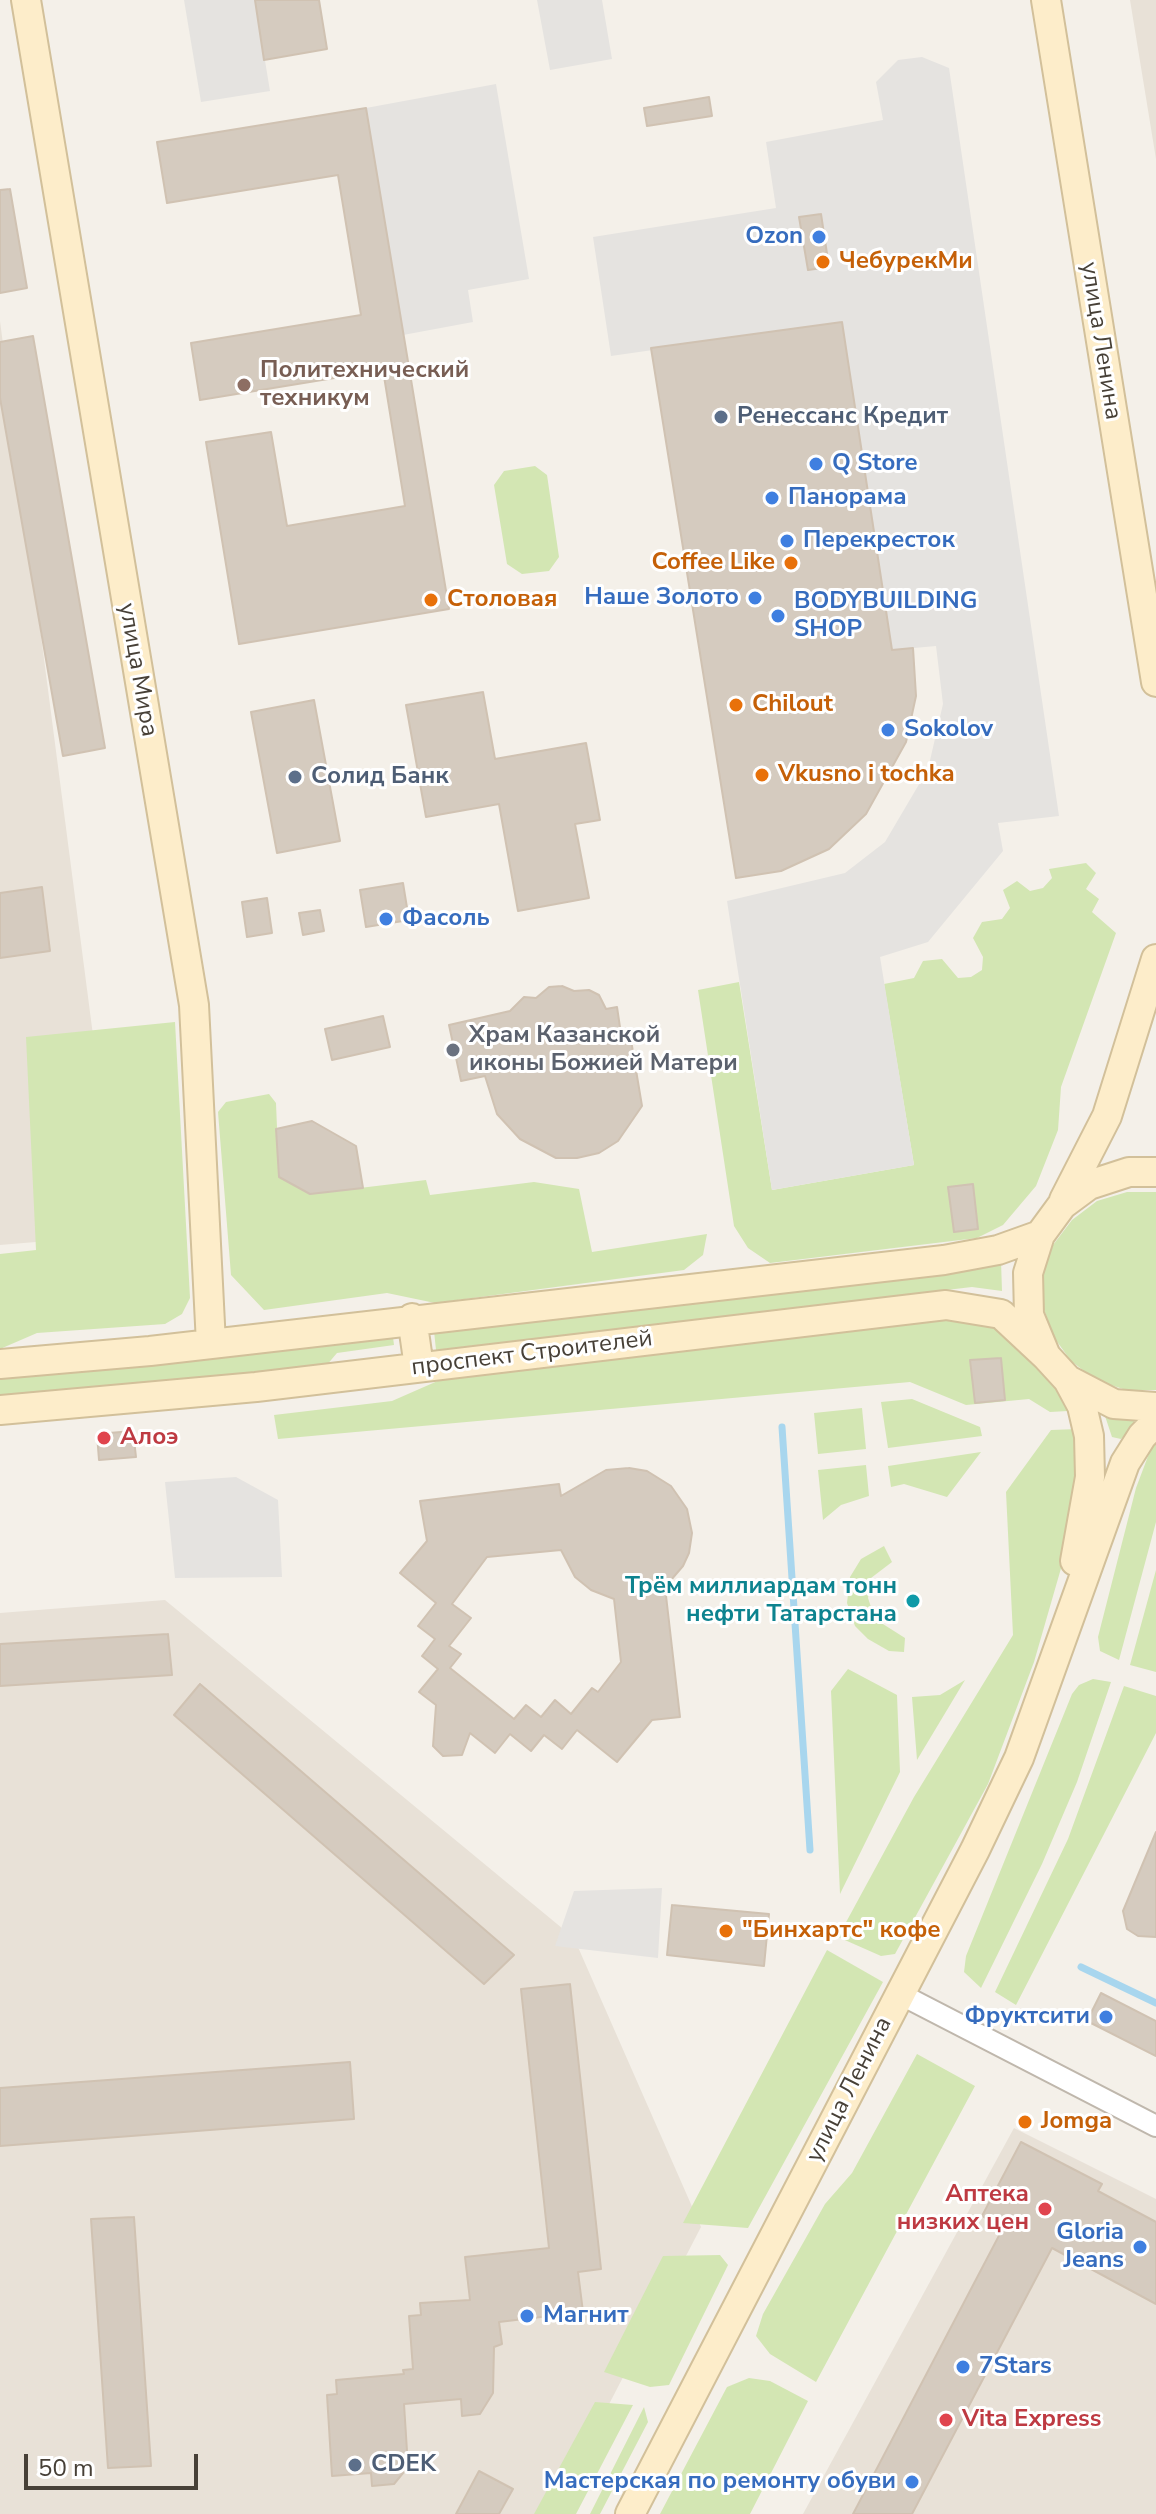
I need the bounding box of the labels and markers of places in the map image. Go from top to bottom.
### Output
place label: Ozon [745,223,803,251]
marker: Ozon [810,228,828,246]
place label: ЧебурекМи [839,248,973,276]
marker: ЧебурекМи [814,253,832,271]
place label: Политехнический техникум [260,357,469,413]
marker: Политехнический техникум [235,376,253,394]
place label: Ренессанс Кредит [737,403,948,431]
marker: Ренессанс Кредит [712,408,730,426]
place label: Q Store [832,450,917,478]
marker: Q Store [807,455,825,473]
place label: Панорама [788,484,907,512]
marker: Панорама [763,489,781,507]
place label: Перекресток [803,527,955,555]
marker: Перекресток [778,532,796,550]
place label: Coffee Like [651,549,775,577]
marker: Coffee Like [782,554,800,572]
place label: Наше Золото [584,584,739,612]
place label: Столовая [447,586,557,614]
place label: BODYBUILDING SHOP [794,588,977,644]
marker: Наше Золото [746,589,764,607]
marker: Столовая [422,591,440,609]
marker: BODYBUILDING SHOP [769,607,787,625]
place label: Chilout [752,691,833,719]
marker: Chilout [727,696,745,714]
place label: Sokolov [904,716,993,744]
marker: Sokolov [879,721,897,739]
place label: Vkusno i tochka [778,761,955,789]
place label: Солид Банк [311,763,449,791]
marker: Vkusno i tochka [753,766,771,784]
marker: Солид Банк [286,768,304,786]
place label: Фасоль [402,905,490,933]
marker: Фасоль [377,910,395,928]
place label: Храм Казанской иконы Божией Матери [469,1022,738,1078]
marker: Храм Казанской иконы Божией Матери [444,1041,462,1059]
place label: Алоэ [120,1424,179,1452]
marker: Алоэ [95,1429,113,1447]
place label: Трём миллиардам тонн нефти Татарстана [625,1573,897,1629]
marker: Трём миллиардам тонн нефти Татарстана [904,1592,922,1610]
place label: "Бинхартс" кофе [742,1917,941,1945]
marker: "Бинхартс" кофе [717,1922,735,1940]
place label: Фруктсити [965,2003,1090,2031]
marker: Фруктсити [1097,2008,1115,2026]
place label: Jomga [1041,2108,1112,2136]
marker: Jomga [1016,2113,1034,2131]
place label: Аптека низких цен [897,2181,1029,2237]
marker: Аптека низких цен [1036,2200,1054,2218]
place label: Gloria Jeans [1056,2219,1124,2275]
marker: Gloria Jeans [1131,2238,1149,2256]
place label: Магнит [543,2302,629,2330]
marker: Магнит [518,2307,536,2325]
place label: 7Stars [979,2353,1052,2381]
marker: 7Stars [954,2358,972,2376]
place label: Vita Express [962,2406,1102,2434]
marker: Vita Express [937,2411,955,2429]
place label: CDEK [371,2451,436,2479]
marker: CDEK [346,2456,364,2474]
place label: Мастерская по ремонту обуви [544,2468,896,2496]
marker: Мастерская по ремонту обуви [903,2473,921,2491]

